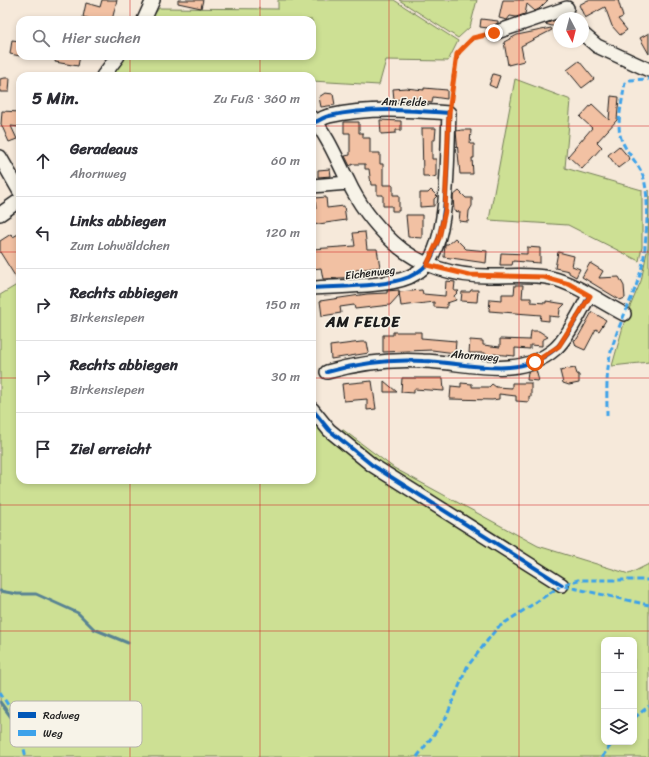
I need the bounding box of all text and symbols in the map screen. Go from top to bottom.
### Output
north arrow [553,12,589,48]
search box [16,16,316,60]
route end [485,24,503,42]
text: Hier suchen [62,25,141,51]
icon: search [30,27,52,49]
text: 5 Min. [32,83,80,113]
text: Zu Fuß · 360 m [213,87,300,110]
street label: Am Felde [380,92,427,112]
text: Geradeaus [70,136,138,162]
text: 60 m [271,149,300,172]
icon: ahead [32,150,54,172]
text: Ahornweg [70,162,127,185]
text: Links abbiegen [70,208,166,234]
text: 120 m [265,221,300,244]
icon: left [32,222,54,244]
text: Zum Lohwäldchen [70,234,170,257]
street label: Eichenweg [344,260,397,286]
text: Rechts abbiegen [70,280,178,306]
text: 150 m [265,293,300,316]
icon: right [32,294,54,316]
text: Birkensiepen [70,306,145,329]
district label: AM FELDE [325,309,401,335]
street label: Ahornweg [449,344,500,368]
text: Rechts abbiegen [70,352,178,378]
route start [526,353,544,371]
text: 30 m [271,365,300,388]
icon: right [32,366,54,388]
text: Birkensiepen [70,378,145,401]
text: Ziel erreicht [70,436,151,462]
icon: arrive [32,438,54,460]
map controls [601,637,637,745]
button: + [601,637,637,673]
button: − [601,673,637,709]
legend [10,701,142,747]
text: Radweg [43,706,80,725]
button: layers [601,709,637,745]
text: Weg [43,724,63,743]

